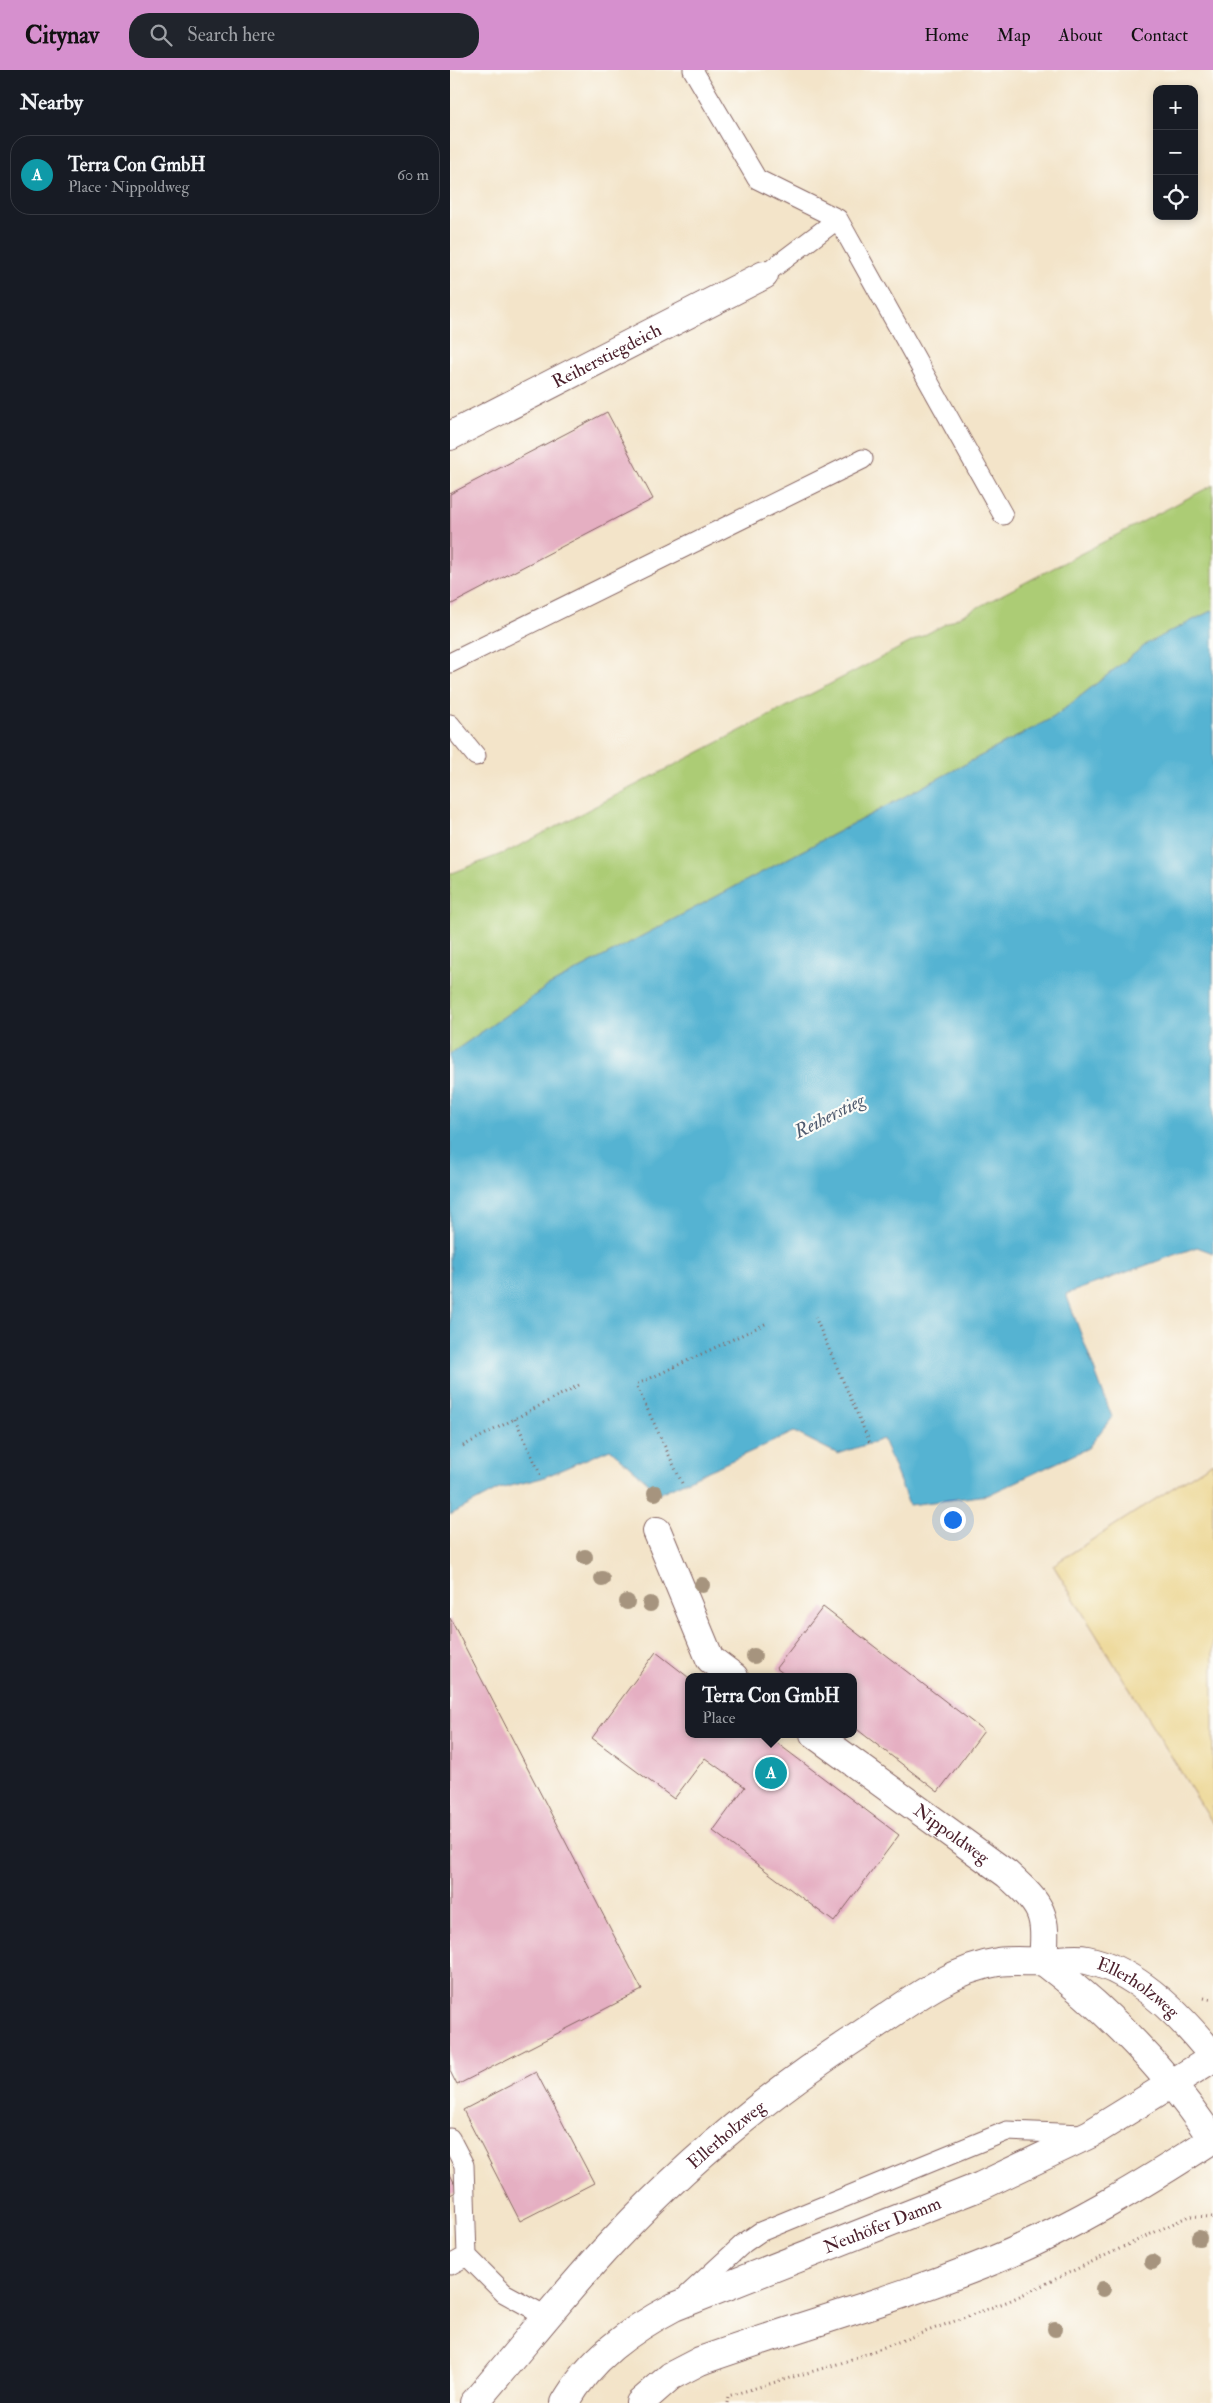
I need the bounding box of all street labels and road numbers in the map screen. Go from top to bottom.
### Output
street label: Reiherstiegdeich [548,318,666,394]
street label: Nippoldweg [909,1799,995,1870]
street label: Ellerholzweg [1094,1952,1185,2024]
street label: Ellerholzweg [683,2095,771,2174]
street label: Neuhöfer Damm [820,2192,944,2259]

